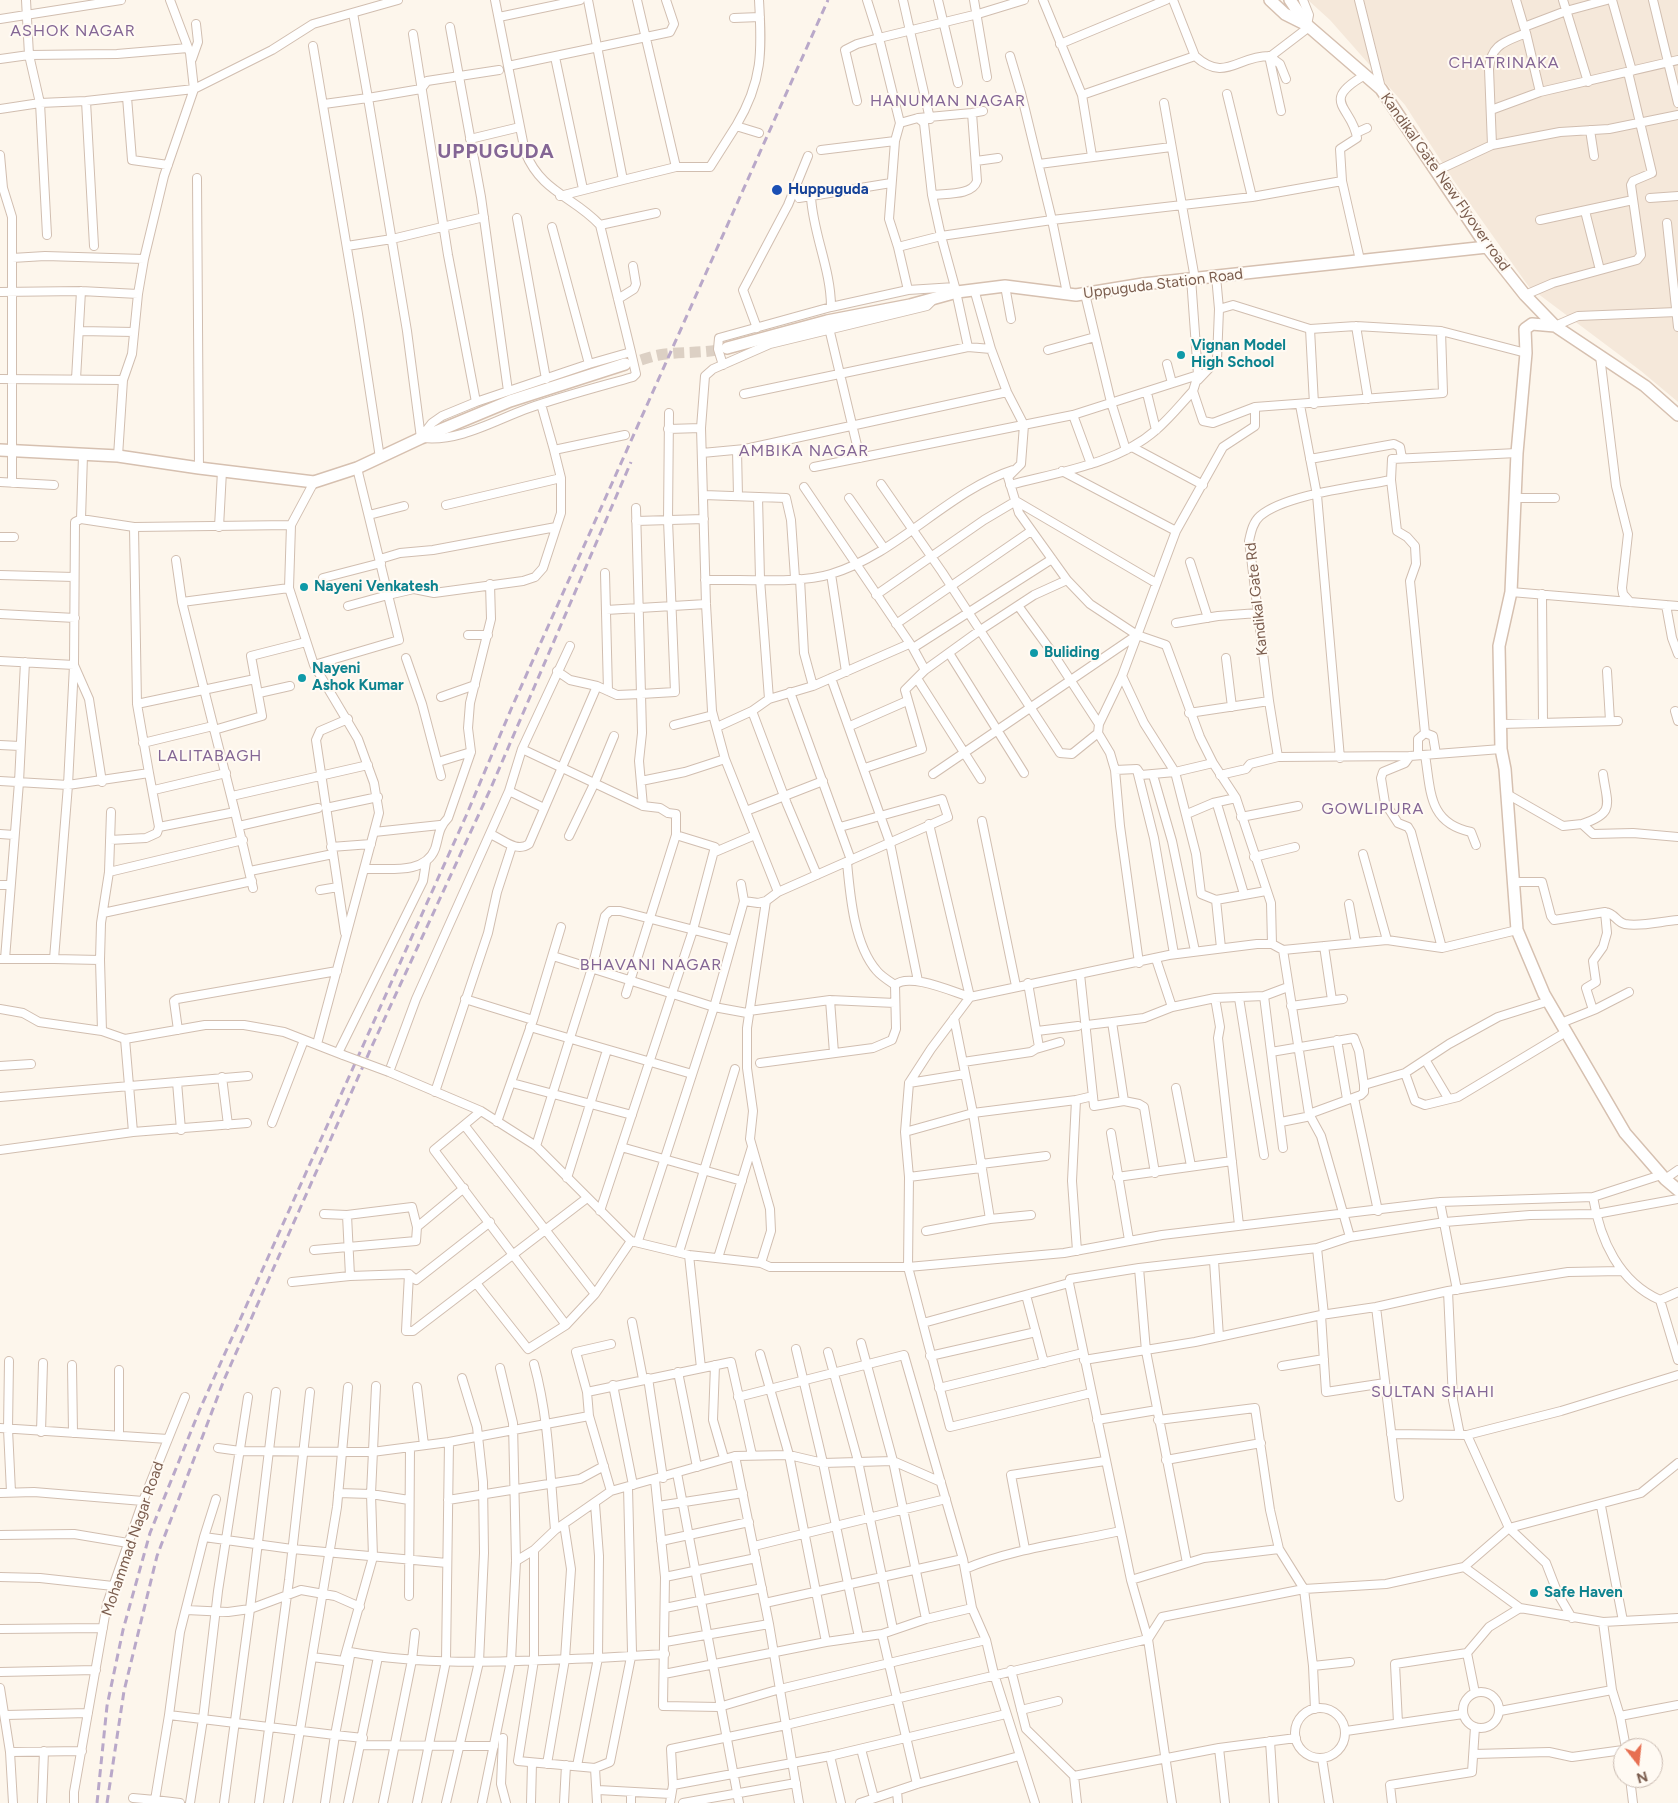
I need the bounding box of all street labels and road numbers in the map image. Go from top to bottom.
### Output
street label: Kandikal Gate New Flyover road [1376,90,1514,274]
street label: Uppuguda Station Road [1082,265,1244,303]
street label: Kandikal Gate Rd [1242,541,1272,657]
street label: Mohammad Nagar Road [98,1459,168,1619]

